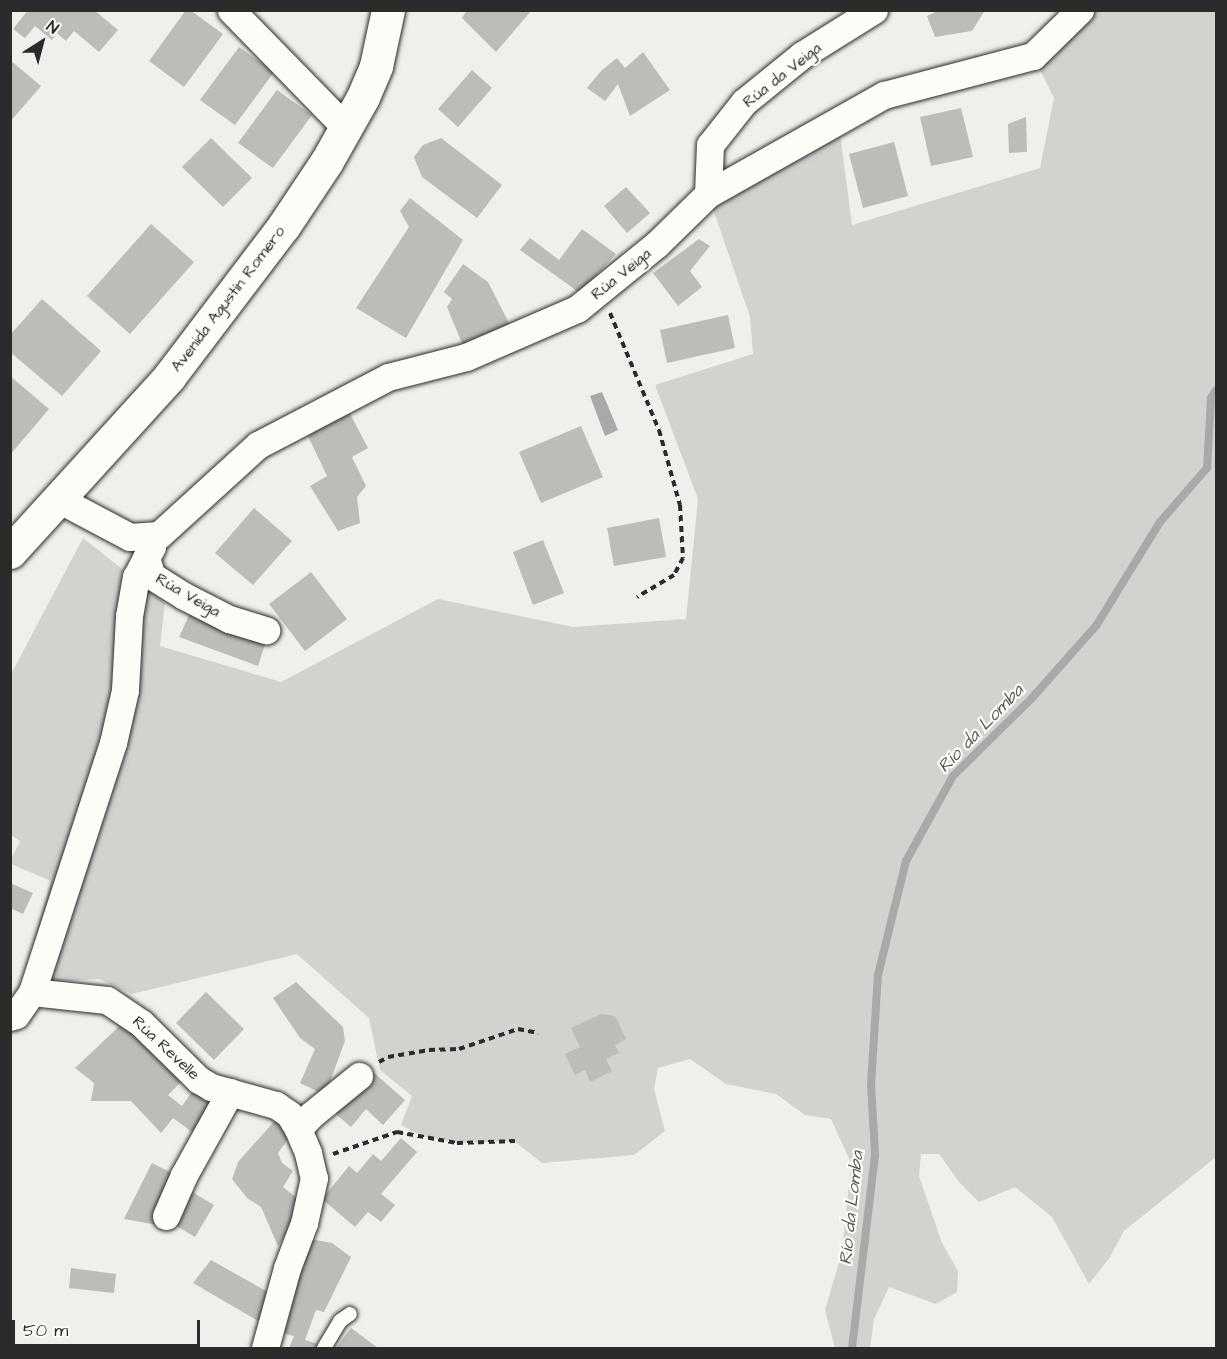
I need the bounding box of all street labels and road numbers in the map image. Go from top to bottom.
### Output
street label: Rúa da Veiga [739,38,825,112]
street label: Avenida Agustín Romero [167,222,289,376]
street label: Rúa Veiga [587,244,655,304]
street label: Rúa Veiga [152,569,224,621]
street label: Rúa Revelle [128,1012,204,1084]

